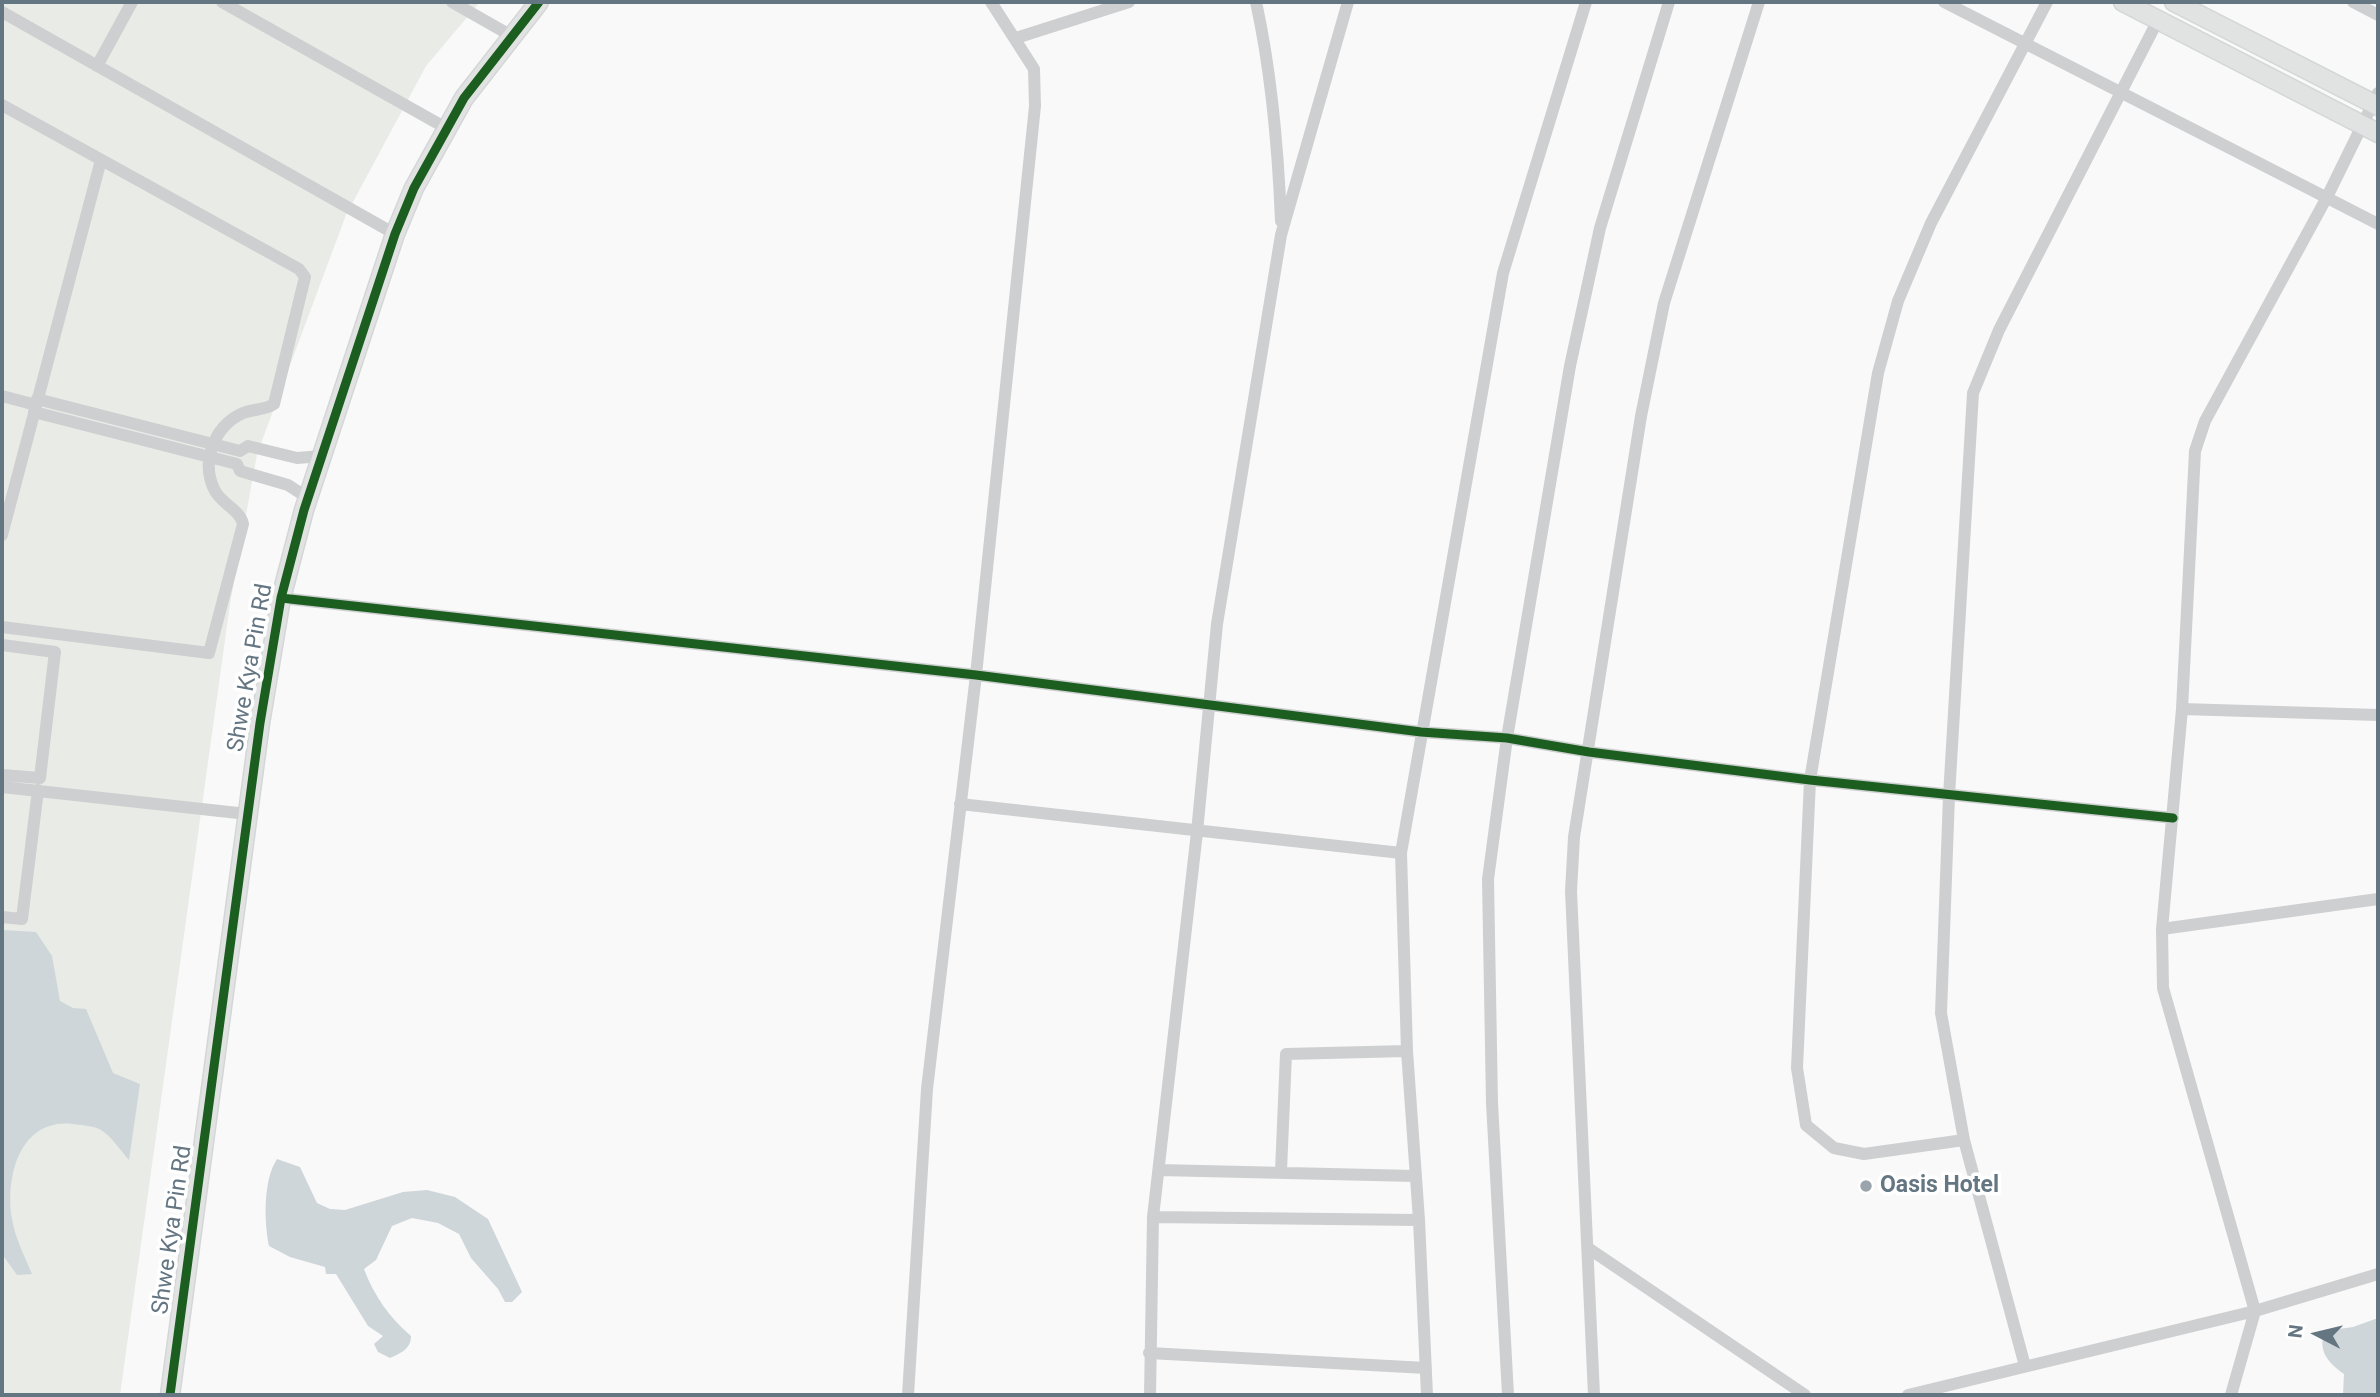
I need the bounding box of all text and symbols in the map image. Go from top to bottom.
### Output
street label: Shwe Kya Pin Rd [223,582,279,754]
street label: Shwe Kya Pin Rd [147,1144,199,1316]
place label: Oasis Hotel [1880,1172,1999,1200]
marker: Oasis Hotel [1858,1178,1874,1194]
north arrow [2282,1299,2352,1369]
text: N [2283,1323,2308,1339]

